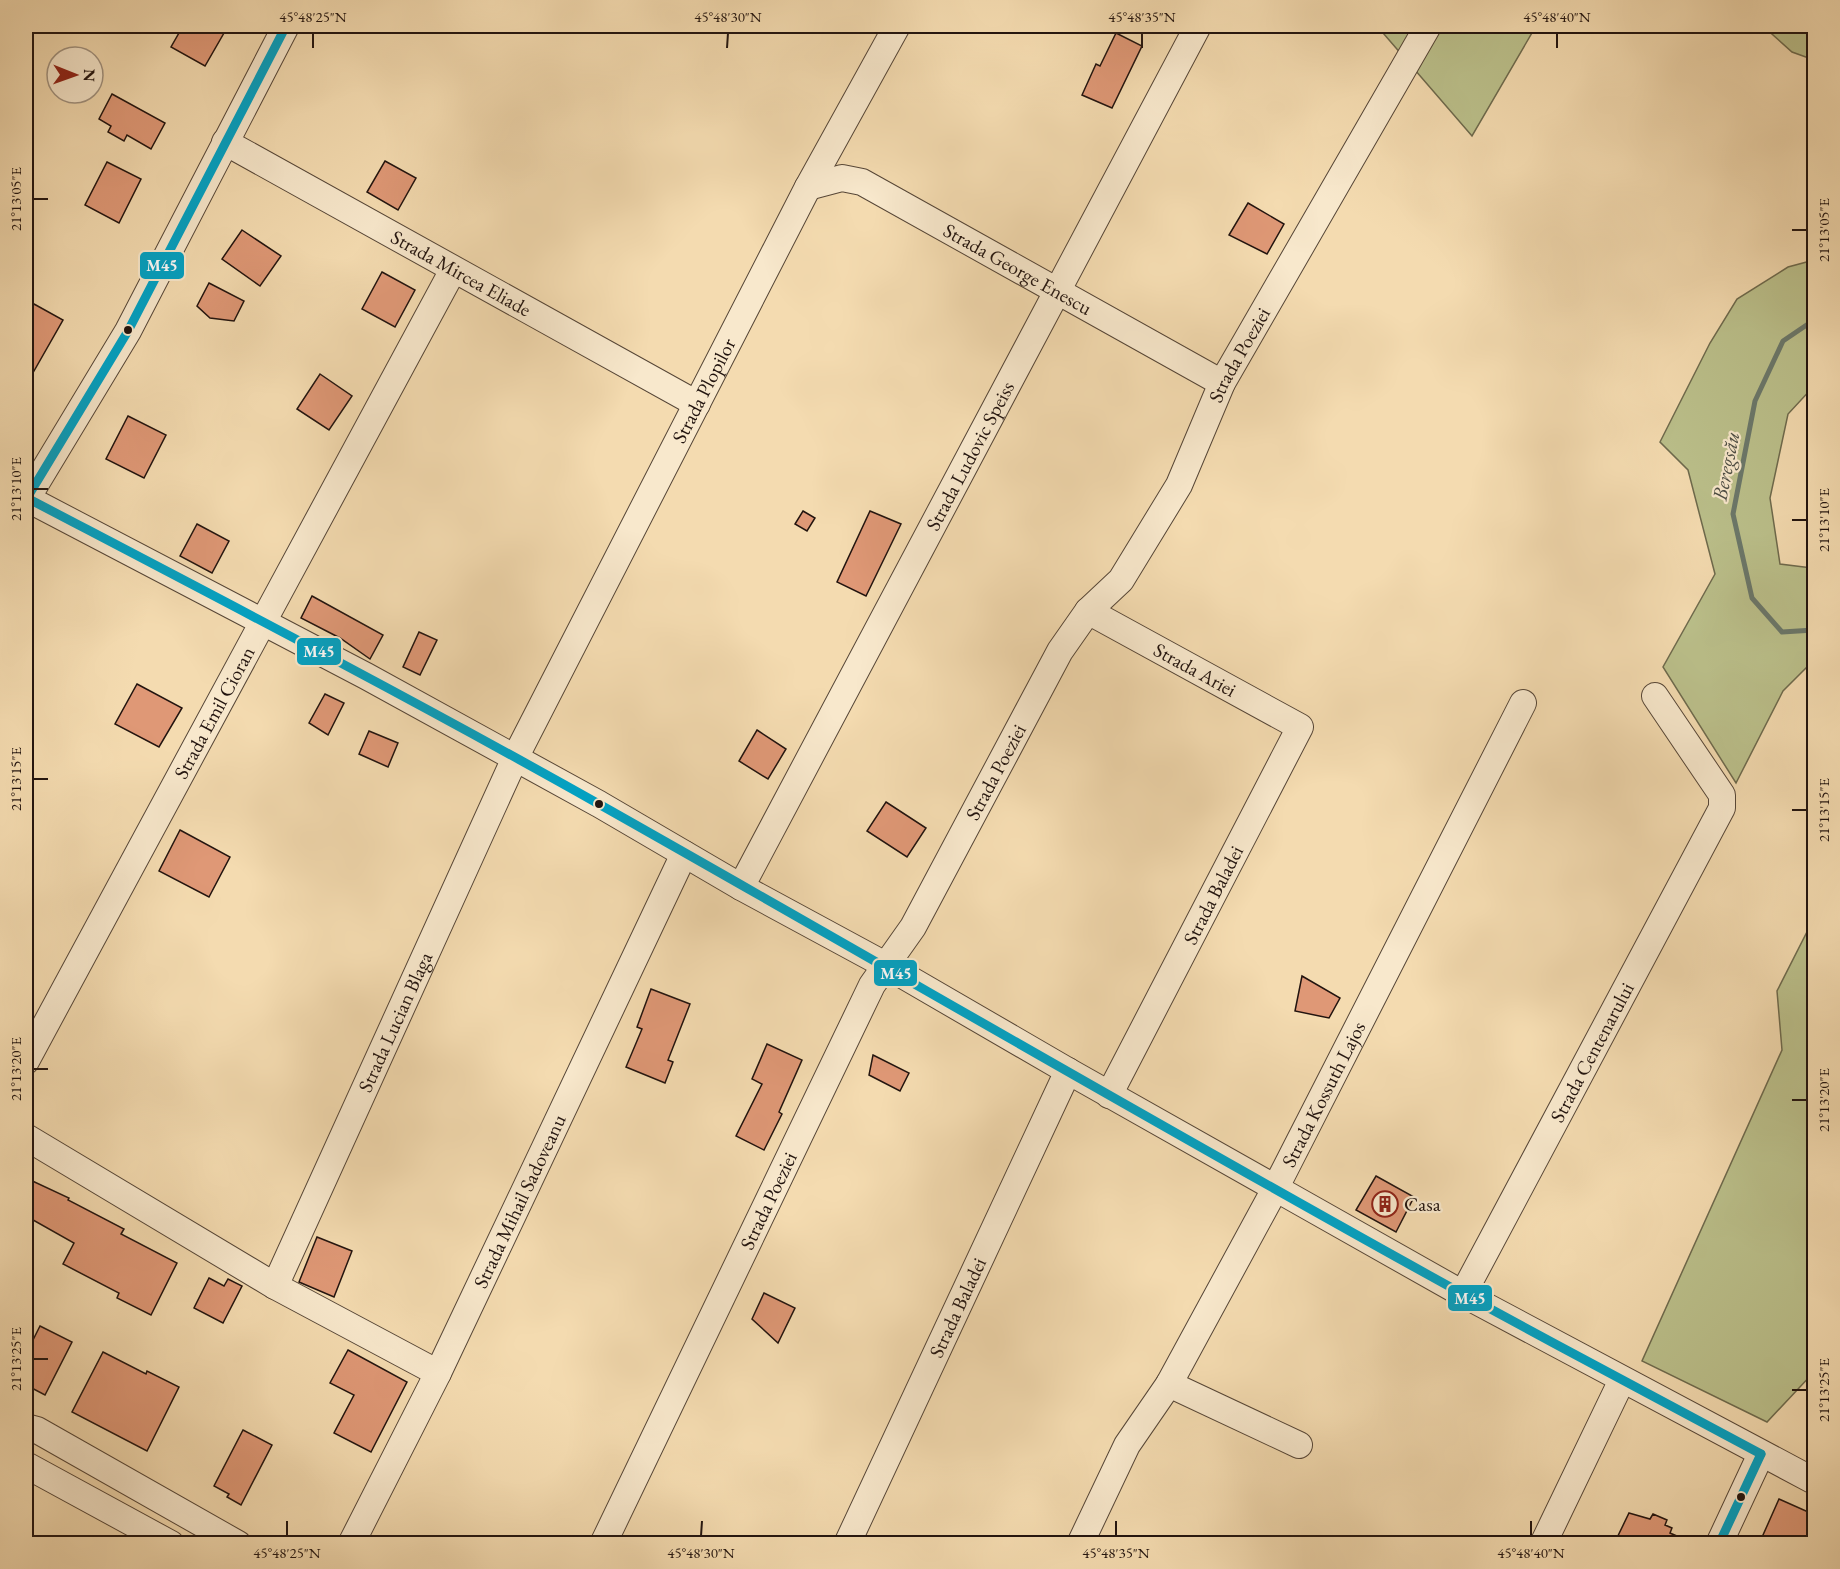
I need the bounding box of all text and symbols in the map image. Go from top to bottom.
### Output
text: 45°48'25"N [279,7,347,26]
text: 45°48'30"N [694,7,762,26]
text: 45°48'35"N [1108,7,1176,26]
text: 45°48'40"N [1523,7,1591,26]
north arrow [45,45,105,105]
text: N [79,69,100,82]
text: 21°13'05"E [6,166,25,231]
text: 21°13'05"E [1814,197,1833,262]
street label: Strada George Enescu [939,217,1097,321]
street label: Strada Mircea Eliade [386,224,536,322]
line badge: M45 [139,251,185,280]
text: M45 [146,255,178,276]
street label: Strada Poeziei [1202,302,1276,406]
unlabelled marker [122,324,134,336]
street label: Strada Plopilor [666,333,741,448]
street label: Strada Ludovic Speiss [920,377,1020,535]
water label: Beregsău [1705,429,1745,504]
text: 21°13'10"E [6,456,25,521]
text: 21°13'10"E [1814,487,1833,552]
street label: Strada Ariei [1149,636,1241,703]
line badge: M45 [296,637,342,666]
street label: Strada Emil Cioran [168,641,261,783]
text: M45 [303,641,335,662]
street label: Strada Poeziei [959,719,1032,825]
text: 21°13'15"E [6,746,25,811]
text: 21°13'15"E [1814,777,1833,842]
unlabelled marker [593,798,605,810]
street label: Strada Baladei [1177,841,1249,949]
street label: Strada Lucian Blaga [352,948,438,1096]
line badge: M45 [873,959,918,987]
text: M45 [880,963,912,984]
street label: Strada Centenarului [1544,978,1640,1127]
street label: Strada Kossuth Lajos [1275,1017,1371,1172]
text: 21°13'20"E [6,1036,25,1101]
text: 21°13'20"E [1814,1067,1833,1132]
street label: Strada Mihail Sadoveanu [467,1110,572,1292]
street label: Strada Poeziei [734,1148,803,1254]
building icon: Casa [1370,1189,1400,1219]
place label: Casa [1404,1191,1441,1217]
street label: Strada Baladei [923,1253,992,1362]
line badge: M45 [1447,1284,1493,1312]
text: M45 [1454,1288,1486,1309]
text: 21°13'25"E [6,1326,25,1391]
text: 21°13'25"E [1814,1357,1833,1422]
unlabelled marker [1735,1491,1747,1503]
text: 45°48'25"N [253,1543,321,1562]
text: 45°48'30"N [667,1543,735,1562]
text: 45°48'35"N [1082,1543,1150,1562]
text: 45°48'40"N [1497,1543,1565,1562]

